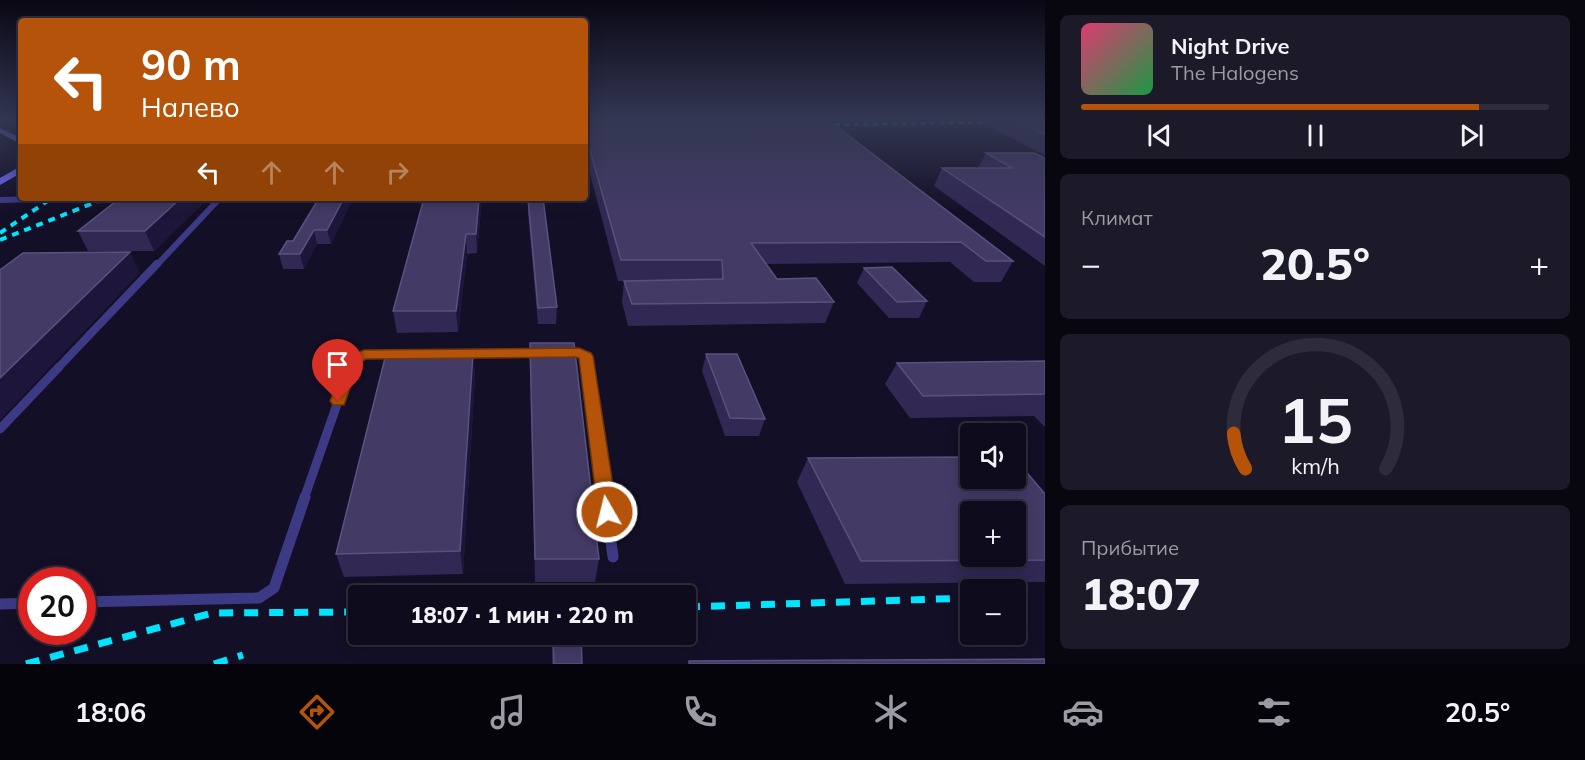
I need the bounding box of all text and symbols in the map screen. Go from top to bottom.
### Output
text: Night Drive [1171,32,1290,60]
text: 90 m [141,38,241,91]
icon: left [42,42,120,120]
text: The Halogens [1171,60,1299,85]
text: Налево [141,90,240,124]
icon: previous [1143,119,1176,152]
icon: pause [1299,119,1332,152]
icon: next [1455,119,1488,152]
icon: left [192,156,225,189]
icon: ahead [255,156,288,189]
icon: ahead [318,156,351,189]
icon: right [381,156,414,189]
text: Климат [1081,205,1153,230]
text: 20.5° [1260,235,1370,291]
text: − [1081,243,1101,284]
text: + [1529,243,1549,284]
pin [312,339,363,401]
icon: arrive [321,348,354,381]
text: 15 [1278,380,1352,459]
map controls [960,423,1026,645]
button: sound [960,423,1026,489]
text: km/h [1291,452,1339,479]
position arrow [575,480,639,544]
button: + [960,501,1026,567]
text: Прибытие [1081,535,1179,560]
text: 18:07 [1081,565,1201,621]
speed limit sign: 20 [18,567,96,645]
button: − [960,579,1026,645]
text: 18:07 · 1 мин · 220 m [410,601,634,629]
icon: directions [296,691,338,733]
icon: music [487,691,529,733]
icon: phone [679,691,721,733]
icon: climate [870,691,912,733]
icon: car [1062,691,1104,733]
icon: filters [1253,691,1295,733]
text: 18:06 [75,695,146,729]
text: 20.5° [1445,695,1510,729]

